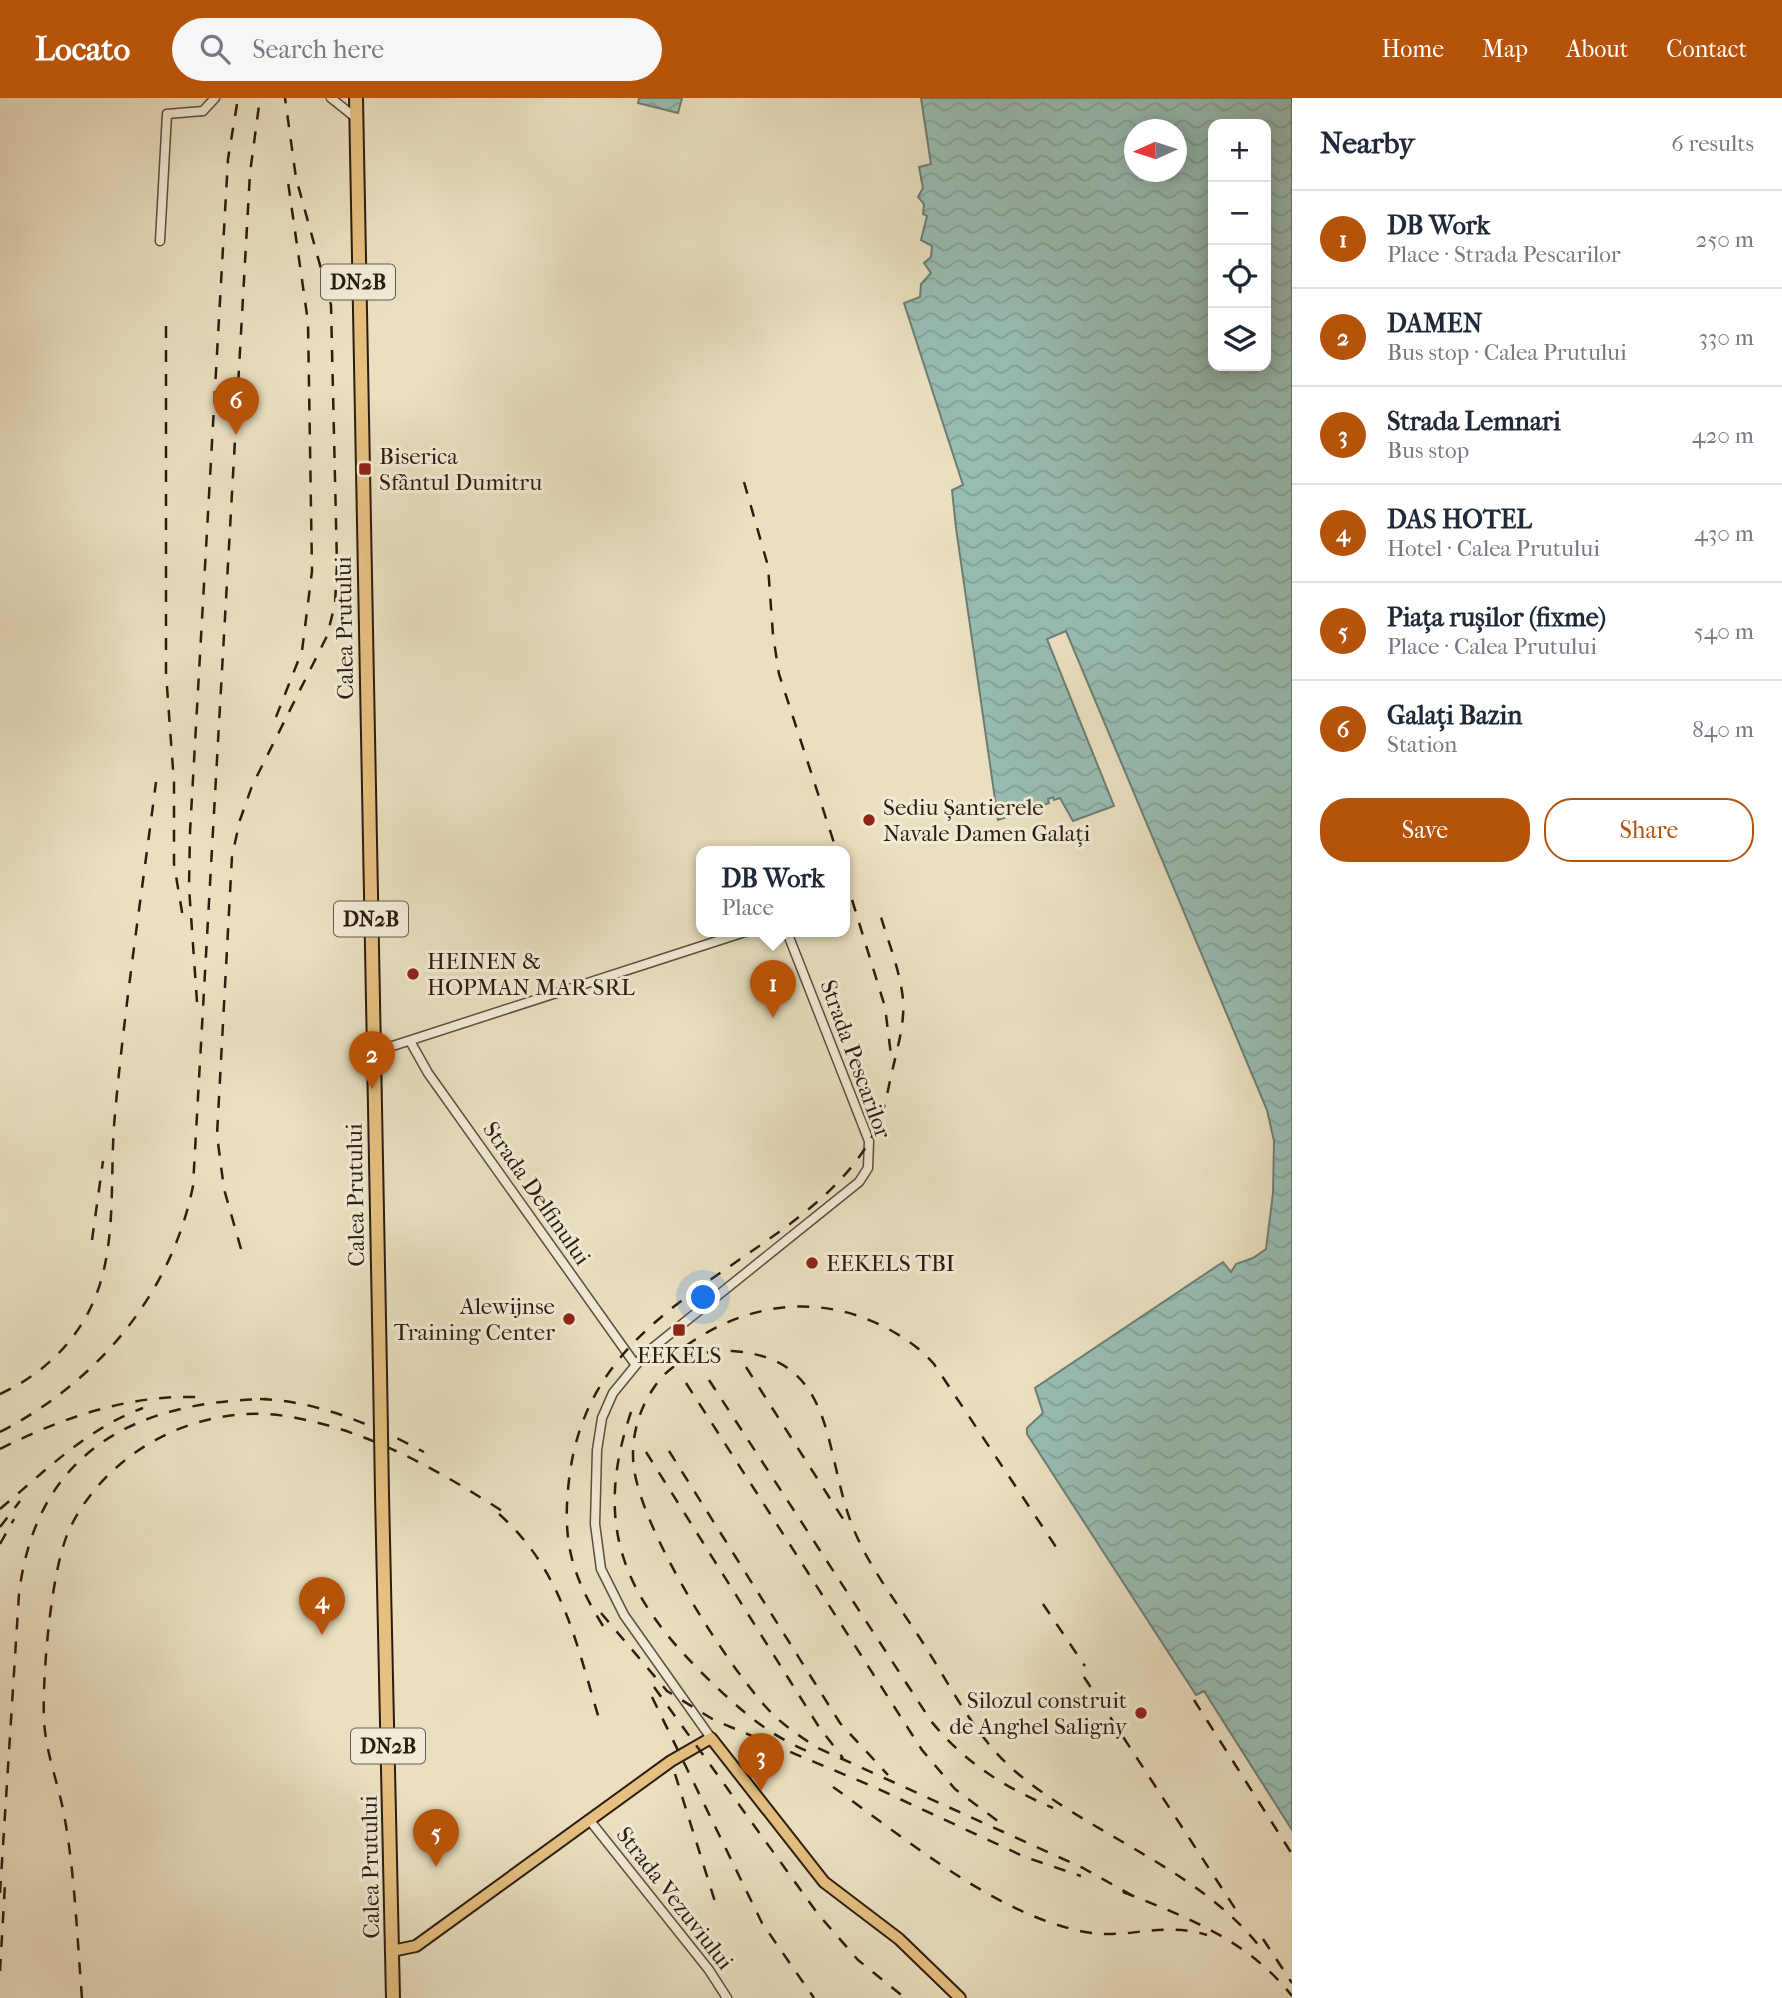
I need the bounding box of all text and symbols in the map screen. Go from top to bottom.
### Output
search box [172,18,662,81]
text: Locato [35,30,130,69]
icon: search [196,30,234,68]
text: Search here [252,34,384,65]
text: Home [1382,35,1444,63]
text: Map [1482,35,1528,63]
text: About [1566,35,1628,63]
text: Contact [1666,35,1747,63]
north arrow [1124,119,1187,182]
map controls [1208,119,1271,371]
button: + [1208,119,1271,182]
text: Nearby [1320,126,1415,161]
text: 6 results [1671,130,1754,157]
button: − [1208,182,1271,245]
text: DB Work [1387,210,1490,241]
text: 1 [1339,226,1347,253]
text: 250 m [1696,226,1754,253]
text: Place · Strada Pescarilor [1387,241,1621,268]
button: locate [1208,245,1271,308]
road number: DN2B [321,264,395,300]
button: layers [1208,308,1271,371]
text: DAMEN [1387,308,1482,339]
text: 2 [1337,324,1349,351]
text: 330 m [1698,324,1754,351]
text: Bus stop · Calea Prutului [1387,339,1627,366]
pin: 6 [213,377,259,435]
text: Strada Lemnari [1387,406,1561,437]
text: 3 [1338,422,1348,449]
text: 420 m [1692,422,1754,449]
text: Bus stop [1387,437,1469,464]
place label: Biserica Sfântul Dumitru [379,443,542,496]
marker: Biserica Sfântul Dumitru [357,461,373,477]
text: DAS HOTEL [1387,504,1532,535]
text: 4 [1336,520,1350,547]
text: 430 m [1694,520,1754,547]
text: Hotel · Calea Prutului [1387,535,1600,562]
street label: Calea Prutului [330,556,359,700]
text: Piața rușilor (fixme) [1387,602,1606,633]
text: 5 [1338,618,1348,645]
text: 540 m [1694,618,1754,645]
text: Place · Calea Prutului [1387,633,1597,660]
text: Galați Bazin [1387,700,1522,731]
text: 6 [1337,716,1349,743]
text: 840 m [1692,716,1754,743]
text: Station [1387,731,1457,758]
place label: Sediu Șantierele Navale Damen Galați [883,794,1091,847]
button: Save [1320,798,1530,862]
button: Share [1544,798,1754,862]
marker: Sediu Șantierele Navale Damen Galați [861,812,877,828]
popup [696,846,850,937]
text: DB Work [721,863,825,894]
text: Place [721,894,774,921]
road number: DN2B [334,902,408,936]
place label: HEINEN & HOPMAN MAR SRL [427,948,635,1001]
pin: 1 [750,960,796,1018]
marker: HEINEN & HOPMAN MAR SRL [405,966,421,982]
street label: Strada Pescarilor [814,976,897,1142]
pin: 2 [349,1031,395,1089]
street label: Strada Delfinului [477,1116,596,1270]
street label: Calea Prutului [341,1123,370,1267]
place label: EEKELS TBI [826,1250,955,1277]
marker: EEKELS TBI [804,1255,820,1271]
your location [686,1280,720,1314]
place label: Alewijnse Training Center [394,1293,555,1346]
marker: Alewijnse Training Center [561,1311,577,1327]
marker: EEKELS [671,1322,687,1338]
place label: EEKELS [637,1342,721,1369]
pin: 4 [299,1577,345,1635]
place label: Silozul construit de Anghel Saligny [949,1687,1128,1740]
marker: Silozul construit de Anghel Saligny [1133,1705,1149,1721]
road number: DN2B [351,1728,425,1764]
pin: 3 [738,1733,784,1791]
street label: Calea Prutului [356,1795,385,1939]
pin: 5 [413,1809,459,1867]
street label: Strada Vezuviului [610,1822,739,1975]

